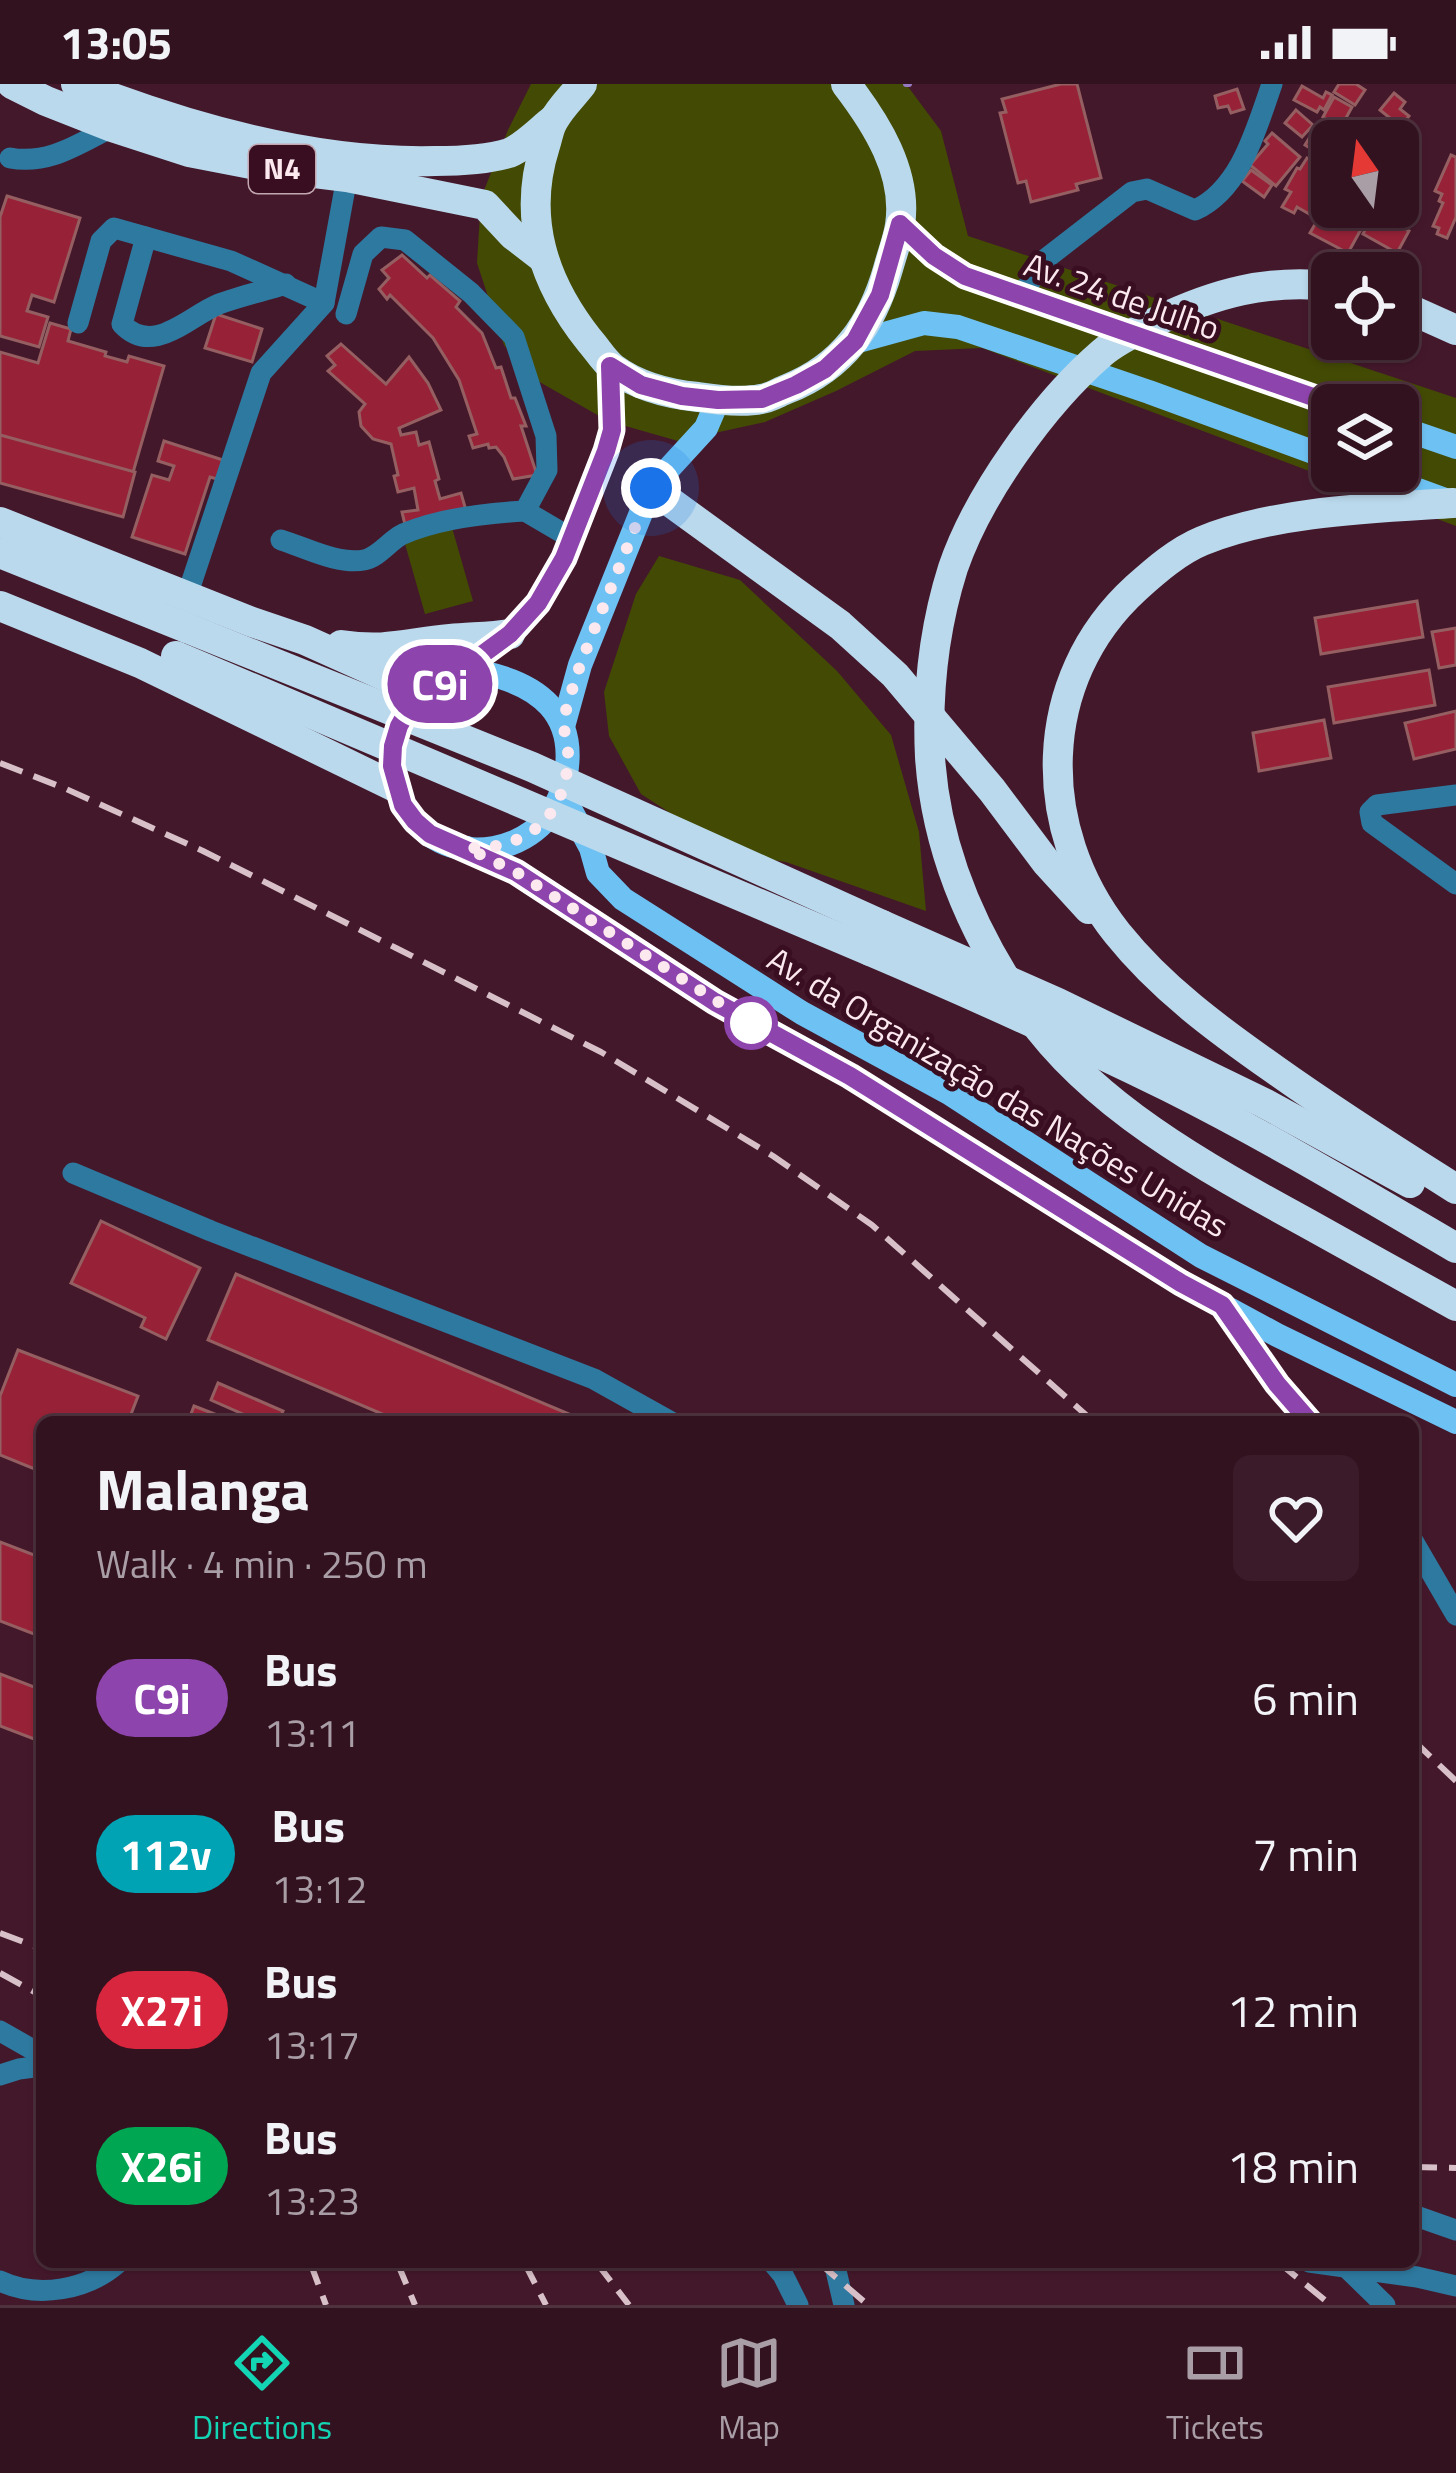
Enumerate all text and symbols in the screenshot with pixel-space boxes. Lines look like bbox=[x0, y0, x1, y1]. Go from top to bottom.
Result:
text: 13:05 bbox=[60, 8, 172, 76]
north arrow bbox=[1311, 120, 1419, 228]
map controls bbox=[1311, 120, 1419, 492]
road number: N4 bbox=[249, 145, 315, 193]
street label: Av. 24 de Julho bbox=[1018, 239, 1226, 353]
button: locate bbox=[1311, 252, 1419, 360]
button: layers bbox=[1311, 384, 1419, 492]
your location bbox=[621, 458, 681, 518]
line badge: C9i bbox=[371, 645, 509, 723]
text: C9i bbox=[411, 652, 469, 716]
street label: Av. da Organização das Nações Unidas bbox=[758, 934, 1238, 1250]
unlabelled marker bbox=[726, 998, 776, 1048]
text: Malanga bbox=[96, 1445, 310, 1532]
button: heart bbox=[1233, 1455, 1359, 1581]
text: Walk · 4 min · 250 m bbox=[96, 1534, 428, 1593]
text: Bus bbox=[264, 1635, 338, 1703]
text: 6 min bbox=[1252, 1664, 1359, 1732]
text: C9i bbox=[133, 1666, 191, 1730]
text: 13:11 bbox=[264, 1703, 360, 1762]
text: Bus bbox=[271, 1791, 345, 1859]
text: 7 min bbox=[1252, 1820, 1359, 1888]
text: 112v bbox=[120, 1822, 211, 1886]
text: 13:12 bbox=[271, 1859, 367, 1918]
text: Bus bbox=[264, 1947, 338, 2015]
text: 12 min bbox=[1227, 1976, 1359, 2044]
text: X27i bbox=[121, 1978, 203, 2042]
text: 13:17 bbox=[264, 2015, 360, 2074]
text: Bus bbox=[264, 2103, 338, 2171]
text: 18 min bbox=[1227, 2132, 1359, 2200]
text: X26i bbox=[121, 2134, 203, 2198]
text: 13:23 bbox=[264, 2171, 360, 2230]
tab: Directions bbox=[192, 2330, 332, 2452]
tab: Map bbox=[716, 2330, 782, 2452]
tab: Tickets bbox=[1166, 2330, 1264, 2452]

